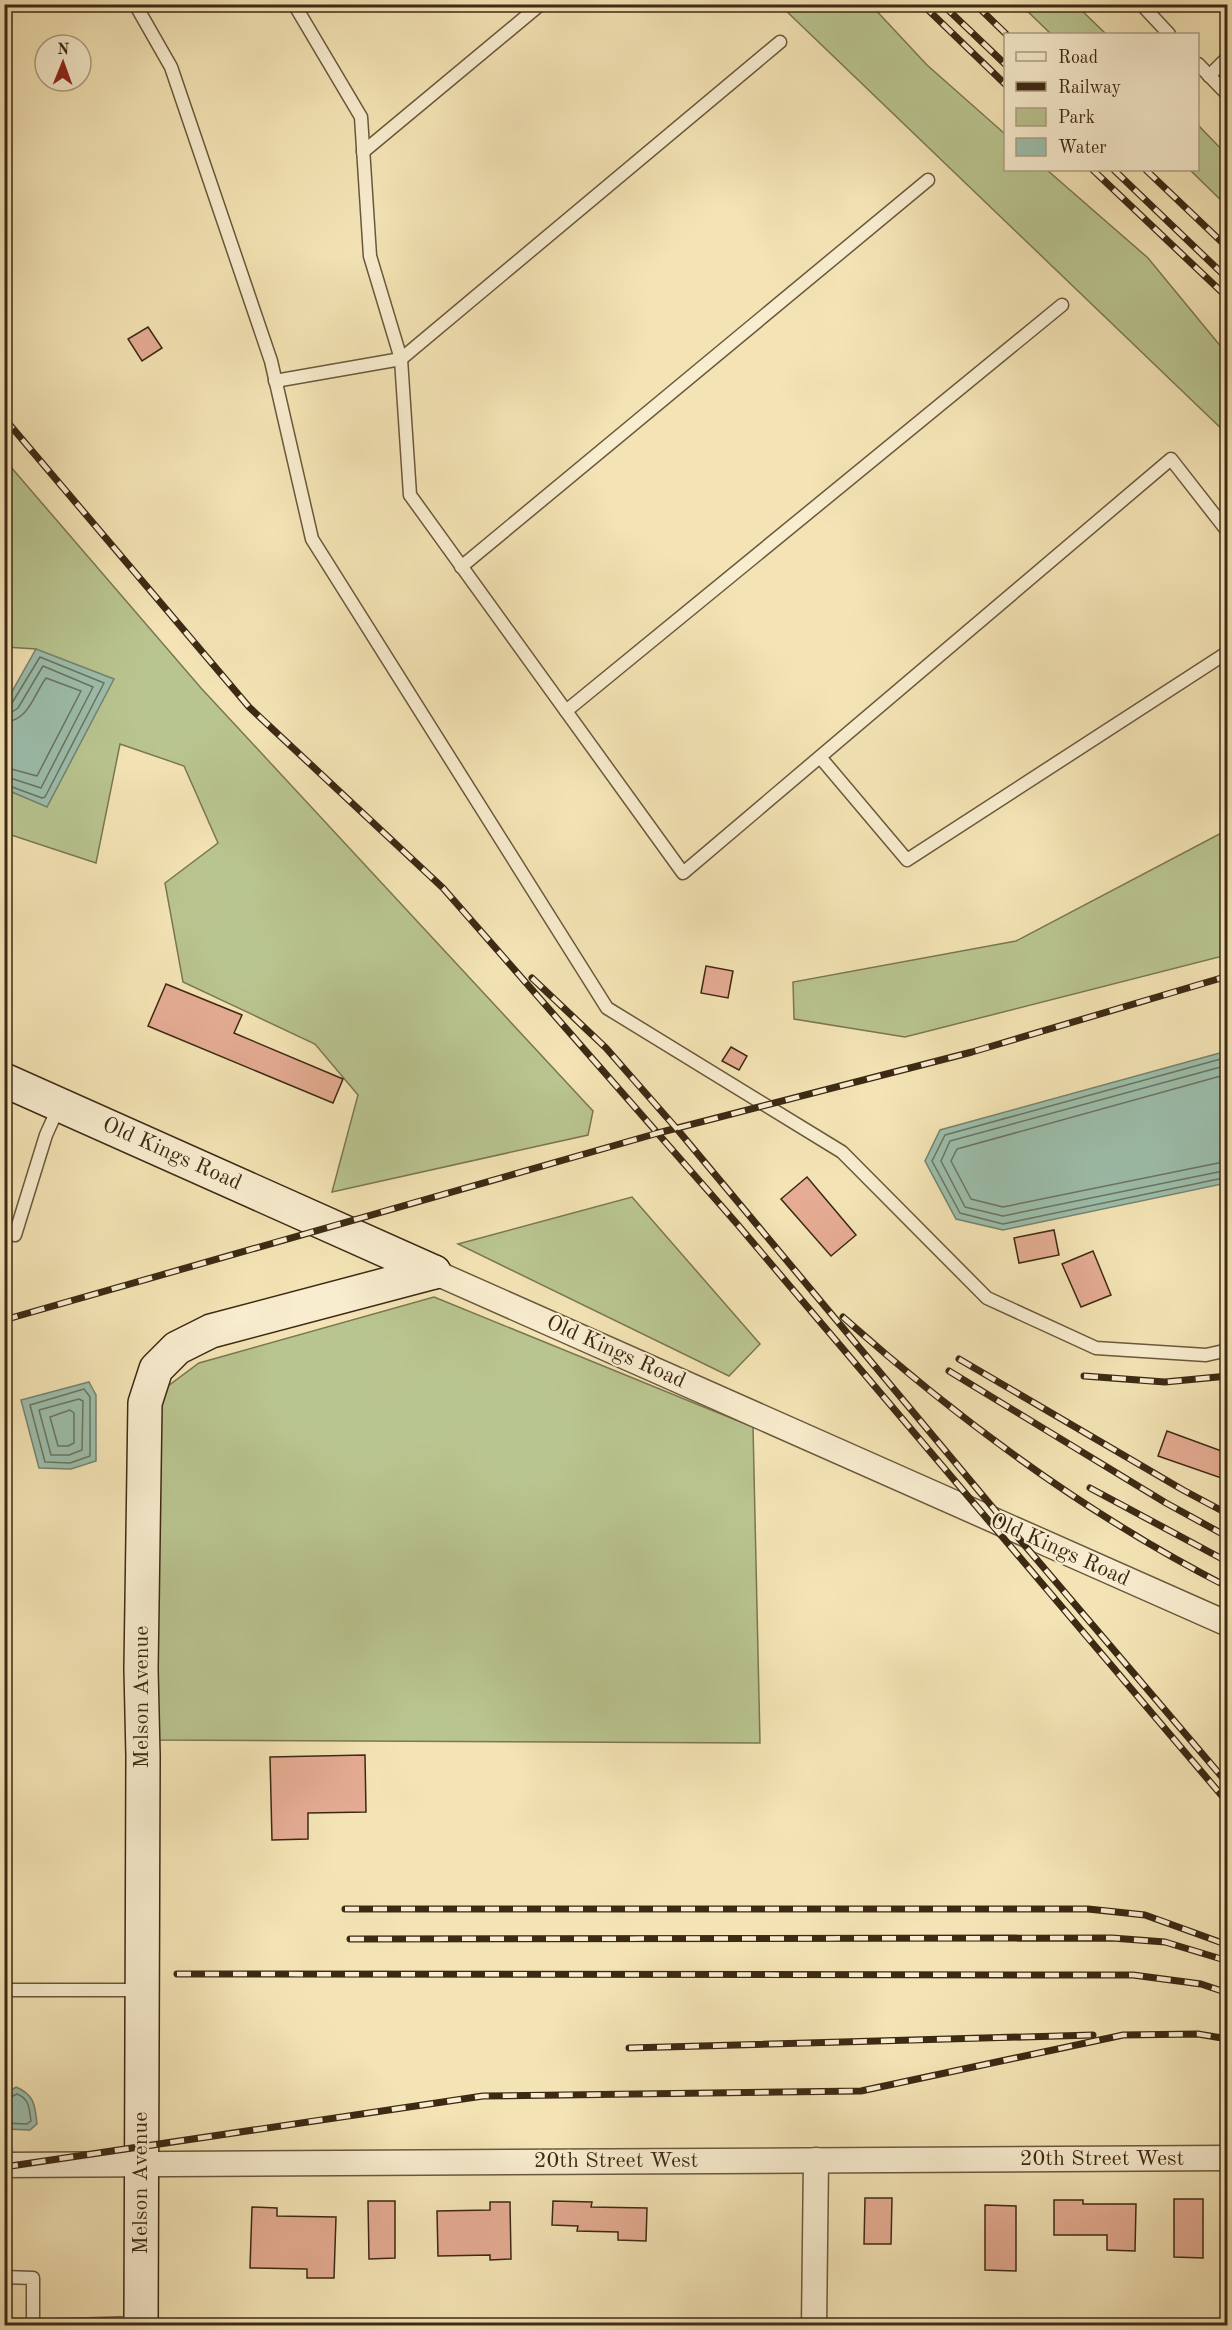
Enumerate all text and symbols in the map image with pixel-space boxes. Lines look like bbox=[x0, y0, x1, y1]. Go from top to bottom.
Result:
north arrow bbox=[33, 33, 93, 93]
legend bbox=[1004, 33, 1199, 171]
text: N bbox=[57, 42, 70, 58]
text: Road bbox=[1058, 49, 1098, 67]
text: Railway bbox=[1058, 79, 1121, 97]
text: Park bbox=[1058, 109, 1095, 127]
text: Water bbox=[1058, 139, 1107, 157]
street label: Old Kings Road bbox=[99, 1113, 245, 1195]
street label: Old Kings Road bbox=[543, 1311, 689, 1393]
street label: Old Kings Road bbox=[987, 1509, 1133, 1591]
street label: Melson Avenue bbox=[131, 1626, 153, 1768]
street label: Melson Avenue bbox=[130, 2112, 152, 2254]
street label: 20th Street West bbox=[1020, 2148, 1184, 2170]
street label: 20th Street West bbox=[534, 2150, 698, 2172]

